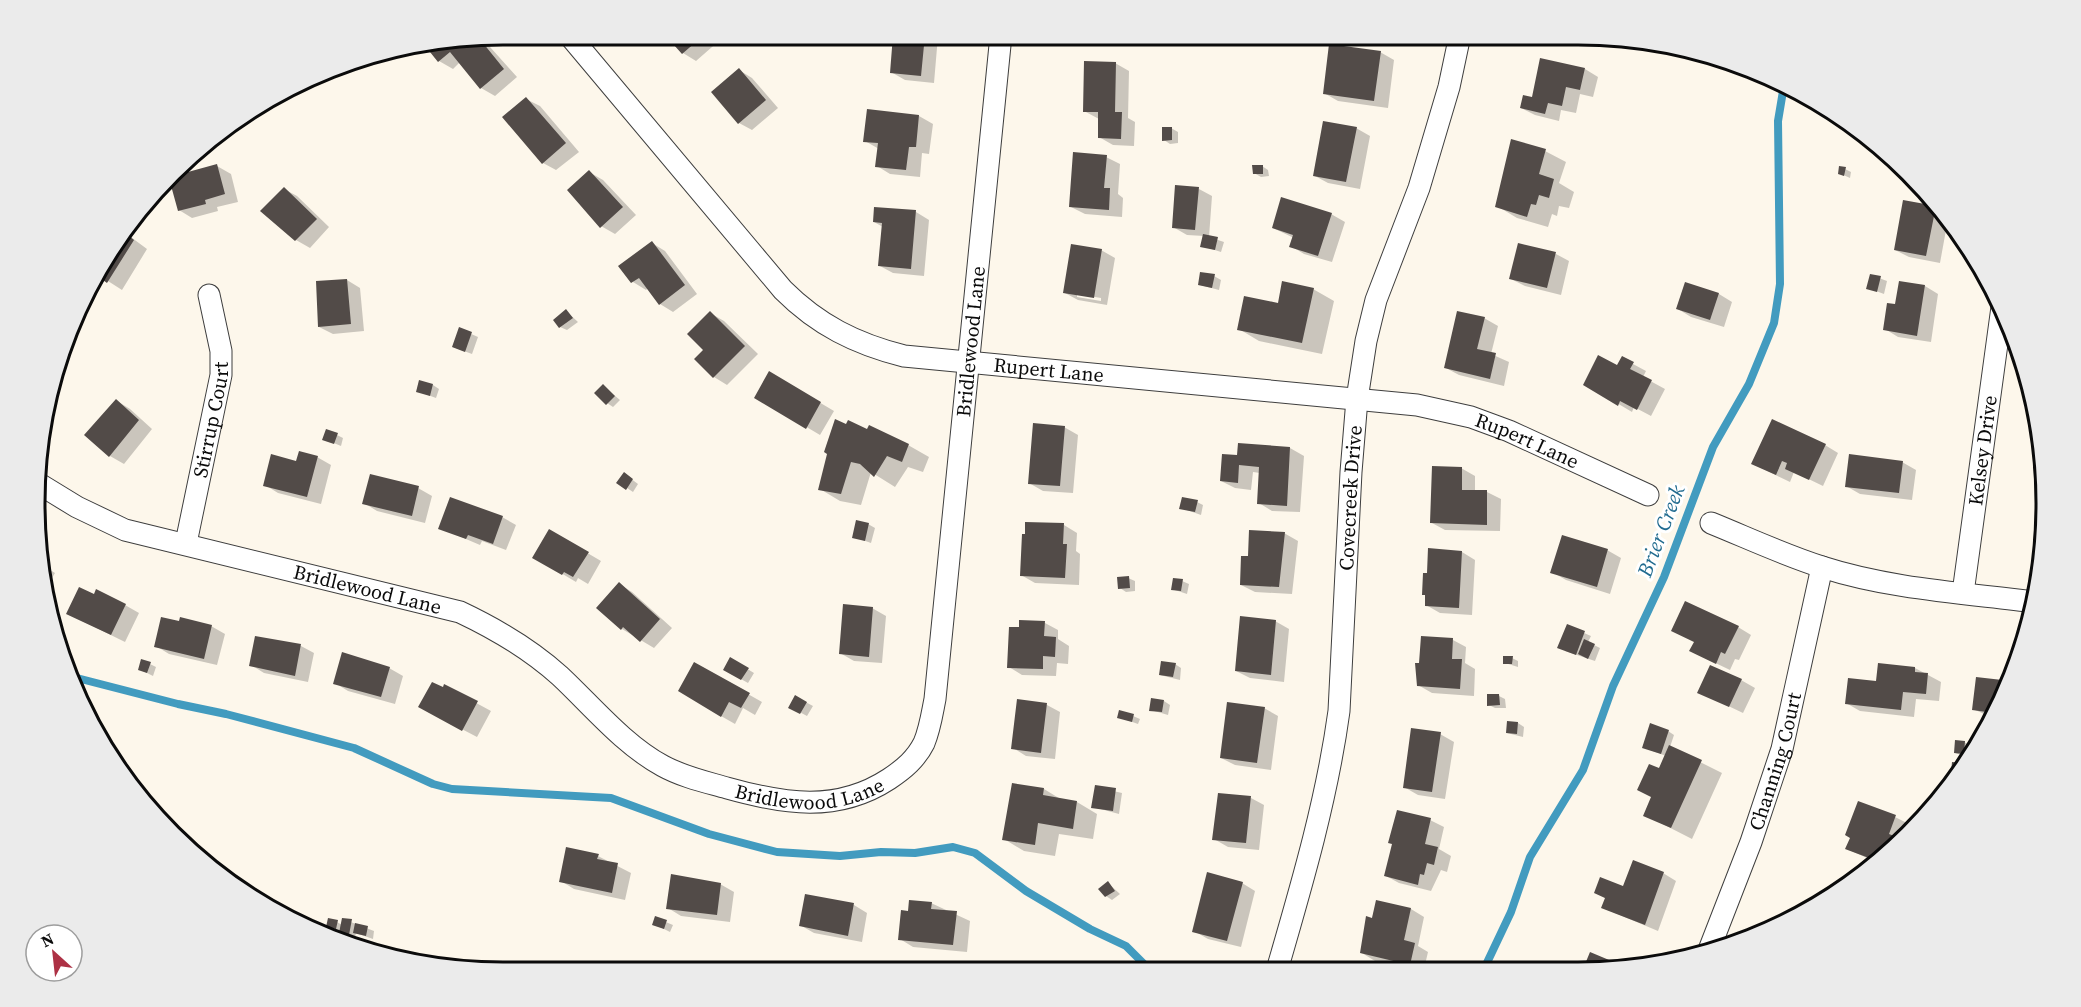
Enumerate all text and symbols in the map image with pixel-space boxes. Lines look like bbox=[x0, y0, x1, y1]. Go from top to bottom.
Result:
street label: Bridlewood Lane bbox=[949, 265, 992, 418]
street label: Rupert Lane bbox=[992, 351, 1105, 389]
street label: Stirrup Court bbox=[186, 361, 235, 480]
street label: Kelsey Drive bbox=[1961, 394, 2004, 507]
street label: Rupert Lane bbox=[1471, 406, 1583, 475]
street label: Covecreek Drive bbox=[1332, 424, 1369, 571]
water label: Brier Creek bbox=[1629, 481, 1691, 582]
street label: Bridlewood Lane bbox=[290, 558, 444, 621]
street label: Channing Court bbox=[1742, 689, 1808, 834]
street label: Bridlewood Lane bbox=[732, 771, 889, 816]
north arrow bbox=[24, 923, 84, 983]
text: N bbox=[37, 927, 58, 952]

